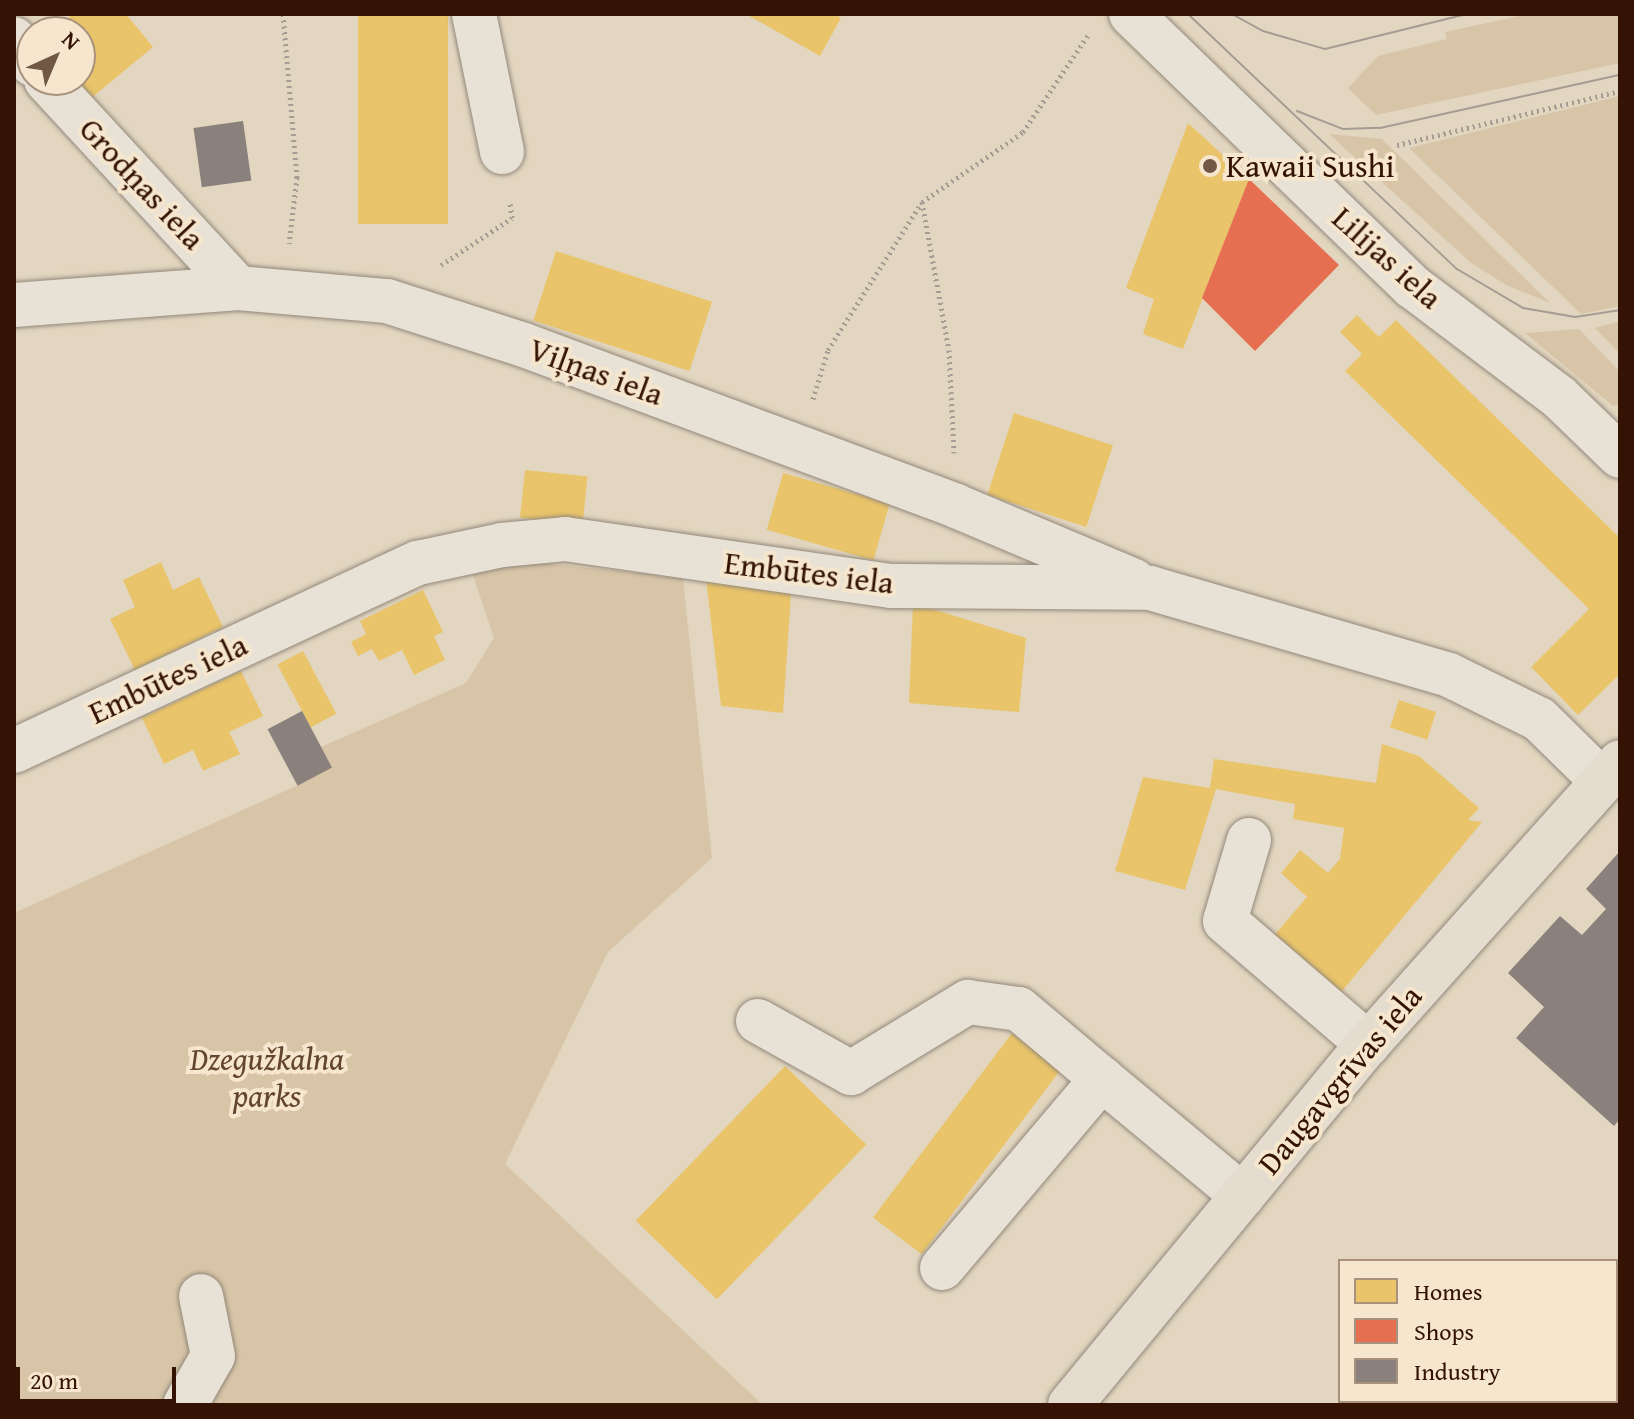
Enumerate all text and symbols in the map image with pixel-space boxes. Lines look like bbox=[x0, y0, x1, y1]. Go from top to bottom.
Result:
north arrow bbox=[16, 16, 96, 96]
text: N bbox=[55, 24, 88, 57]
street label: Grodņas iela bbox=[71, 110, 213, 258]
place label: Kawaii Sushi bbox=[1226, 147, 1395, 185]
marker: Kawaii Sushi bbox=[1201, 157, 1219, 175]
street label: Lilijas iela bbox=[1324, 199, 1450, 317]
street label: Viļņas iela bbox=[524, 330, 668, 414]
street label: Embūtes iela bbox=[722, 544, 896, 602]
street label: Embūtes iela bbox=[83, 626, 253, 732]
street label: Daugavgrīvas iela bbox=[1250, 978, 1430, 1182]
park label: Dzegužkalna parks bbox=[190, 1041, 344, 1116]
legend bbox=[1338, 1259, 1618, 1403]
text: Homes bbox=[1414, 1274, 1483, 1309]
text: Shops bbox=[1414, 1314, 1474, 1349]
scale bar bbox=[20, 1351, 180, 1401]
text: Industry bbox=[1414, 1354, 1501, 1389]
text: 20 m bbox=[30, 1363, 78, 1398]

